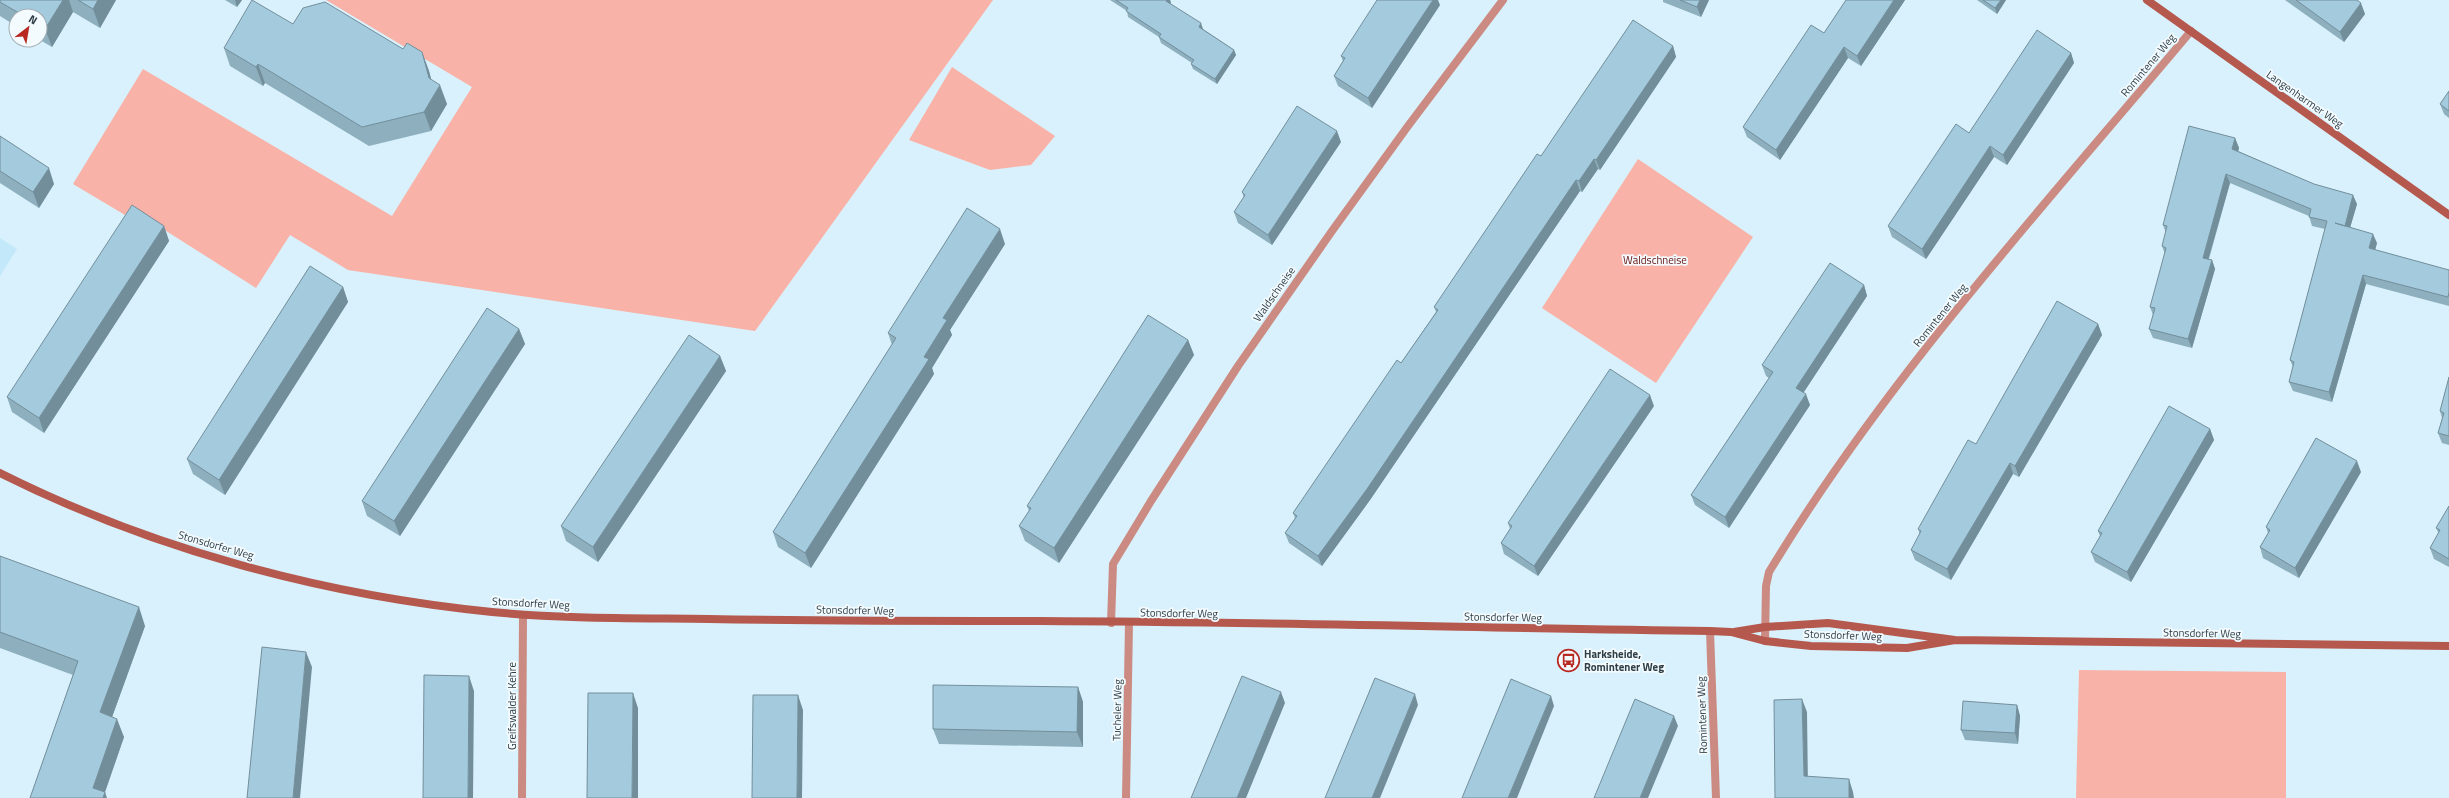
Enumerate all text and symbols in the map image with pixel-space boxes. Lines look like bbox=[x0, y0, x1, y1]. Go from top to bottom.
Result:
north arrow bbox=[8, 8, 48, 48]
text: N bbox=[26, 11, 41, 28]
street label: Romintener Weg bbox=[2117, 30, 2179, 100]
street label: Langenharmer Weg bbox=[2263, 66, 2347, 132]
park label: Waldschneise bbox=[1623, 252, 1687, 268]
street label: Waldschneise bbox=[1249, 263, 1299, 325]
street label: Romintener Weg bbox=[1909, 279, 1971, 350]
street label: Stonsdorfer Weg bbox=[176, 527, 256, 564]
street label: Stonsdorfer Weg bbox=[492, 593, 571, 613]
street label: Stonsdorfer Weg bbox=[816, 601, 895, 619]
street label: Stonsdorfer Weg bbox=[1140, 604, 1219, 622]
street label: Stonsdorfer Weg bbox=[1464, 608, 1543, 626]
street label: Stonsdorfer Weg bbox=[2163, 624, 2242, 642]
street label: Stonsdorfer Weg bbox=[1804, 626, 1883, 644]
place label: Harksheide, Romintener Weg bbox=[1584, 646, 1664, 675]
bus stop icon: Harksheide, Romintener Weg bbox=[1556, 647, 1582, 673]
street label: Greifswalder Kehre bbox=[504, 662, 520, 750]
street label: Romintener Weg bbox=[1693, 676, 1711, 754]
street label: Tucheler Weg bbox=[1108, 679, 1126, 741]

